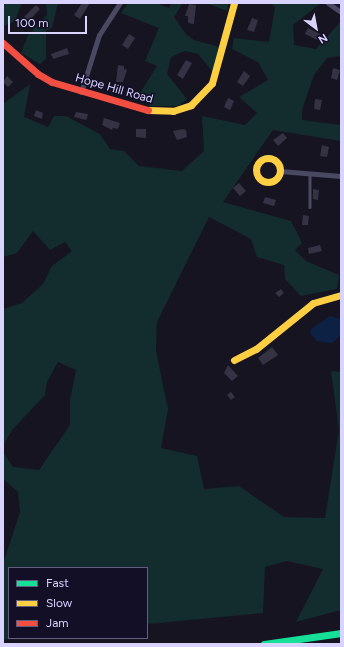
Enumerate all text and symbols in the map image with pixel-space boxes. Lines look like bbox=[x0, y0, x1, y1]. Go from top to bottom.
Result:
scale bar bbox=[10, 8, 89, 34]
north arrow bbox=[296, 8, 336, 48]
text: 100 m bbox=[15, 16, 49, 30]
text: N bbox=[316, 31, 330, 46]
street label: Hope Hill Road bbox=[73, 71, 155, 107]
legend bbox=[8, 567, 148, 639]
text: Fast bbox=[46, 576, 69, 590]
text: Slow bbox=[46, 596, 72, 610]
text: Jam bbox=[46, 616, 69, 630]

